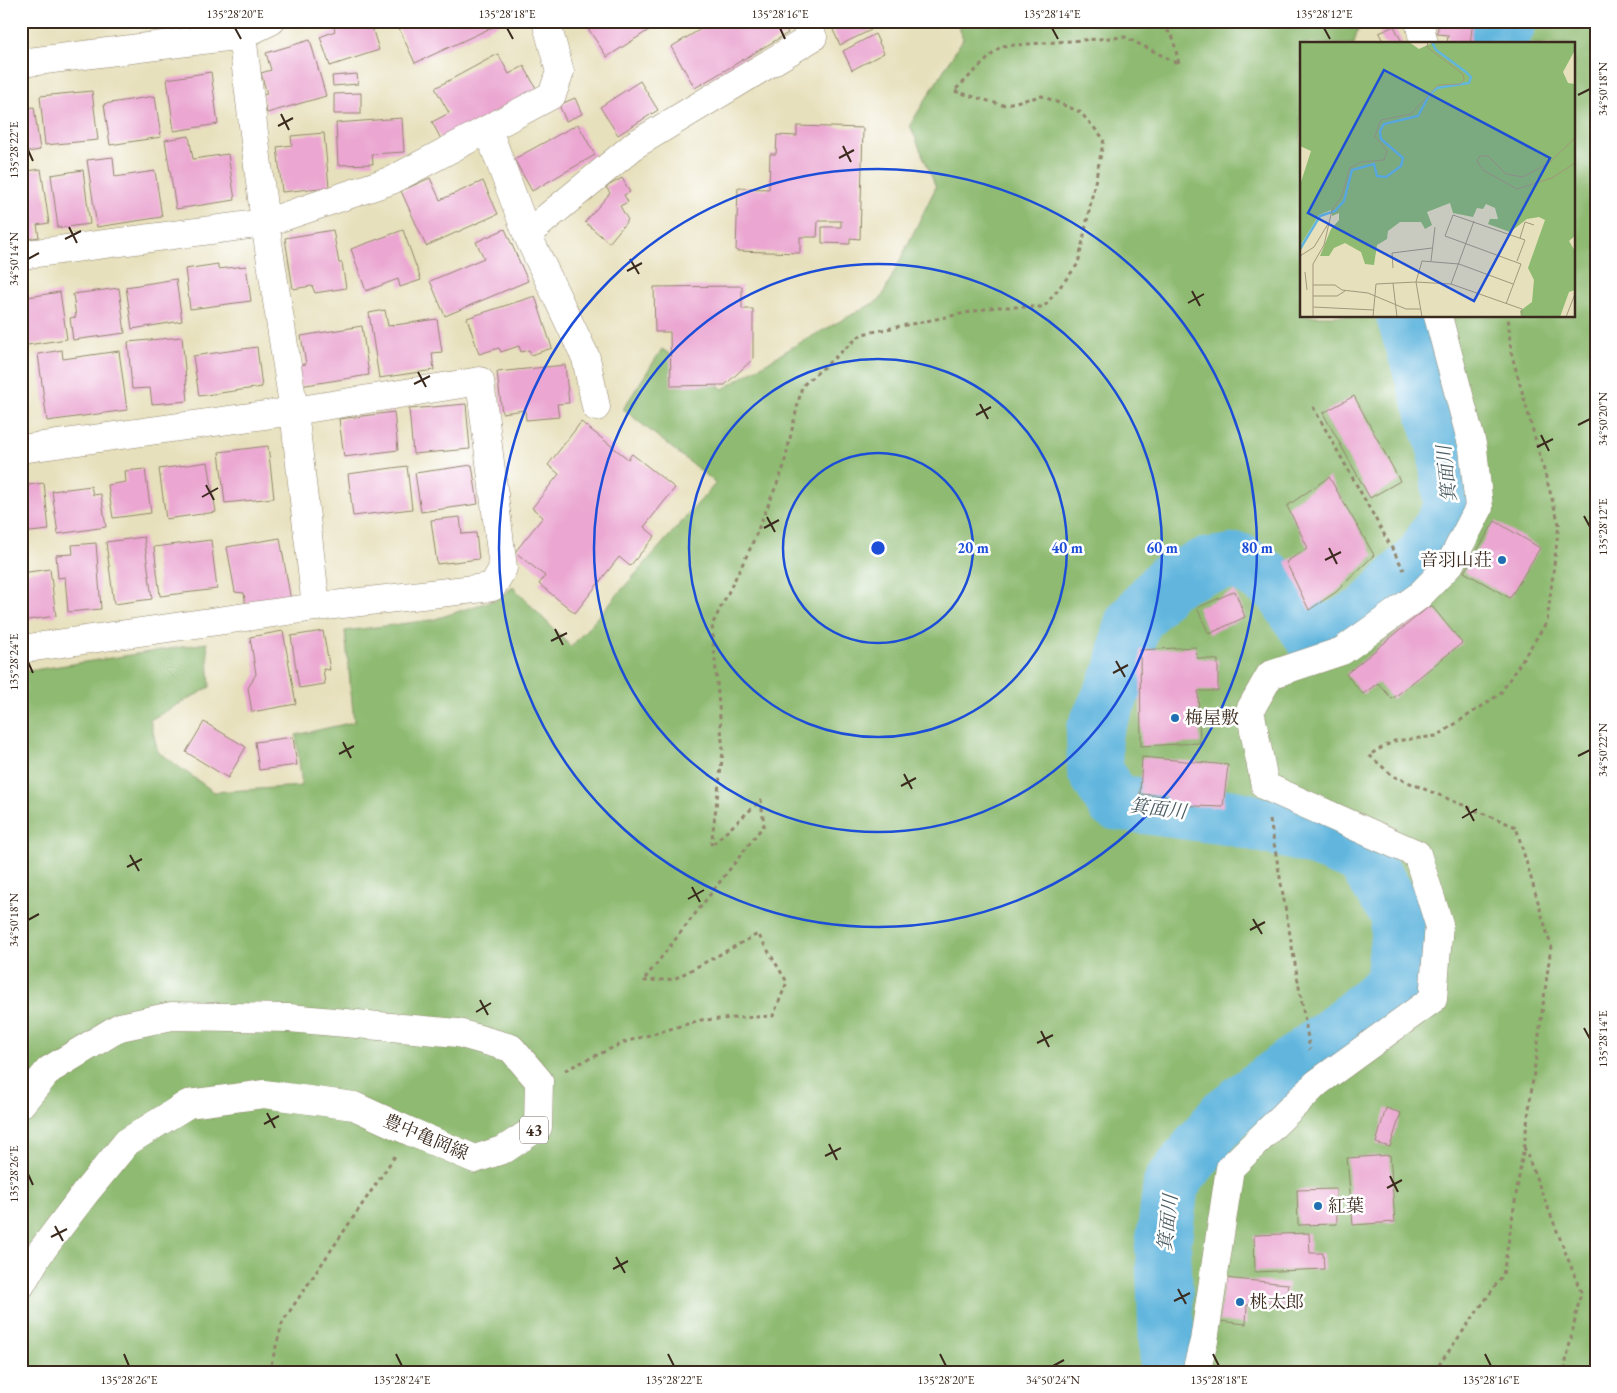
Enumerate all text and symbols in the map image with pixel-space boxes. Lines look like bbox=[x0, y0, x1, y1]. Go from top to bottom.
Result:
text: 135°28'20"E bbox=[207, 6, 264, 22]
text: 135°28'18"E bbox=[479, 6, 536, 22]
text: 135°28'16"E bbox=[752, 6, 809, 22]
text: 135°28'14"E bbox=[1024, 6, 1081, 22]
text: 135°28'12"E bbox=[1296, 6, 1353, 22]
inset map bbox=[1300, 42, 1574, 318]
text: 34°50'18"N bbox=[1595, 62, 1611, 116]
text: 135°28'22"E bbox=[6, 121, 22, 178]
text: 34°50'14"N bbox=[6, 232, 22, 286]
text: 34°50'20"N bbox=[1595, 392, 1611, 446]
water label: 箕面川 bbox=[1431, 442, 1462, 504]
text: 135°28'12"E bbox=[1595, 498, 1611, 555]
text: 20 m bbox=[957, 538, 989, 557]
text: 40 m bbox=[1051, 538, 1083, 557]
text: 60 m bbox=[1146, 538, 1178, 557]
text: 80 m bbox=[1241, 538, 1273, 557]
centre of rings bbox=[869, 539, 887, 557]
place label: 音羽山荘 bbox=[1420, 548, 1492, 571]
marker: 音羽山荘 bbox=[1496, 554, 1508, 566]
text: 135°28'24"E bbox=[6, 633, 22, 690]
place label: 梅屋敷 bbox=[1185, 706, 1239, 729]
marker: 梅屋敷 bbox=[1169, 712, 1181, 724]
text: 34°50'22"N bbox=[1595, 723, 1611, 777]
water label: 箕面川 bbox=[1128, 793, 1190, 825]
text: 34°50'18"N bbox=[6, 893, 22, 947]
text: 135°28'14"E bbox=[1595, 1010, 1611, 1067]
street label: 豊中亀岡線 bbox=[380, 1108, 472, 1165]
road number: 43 bbox=[520, 1116, 548, 1144]
text: 135°28'26"E bbox=[6, 1145, 22, 1202]
water label: 箕面川 bbox=[1152, 1191, 1183, 1253]
place label: 紅葉 bbox=[1328, 1194, 1364, 1217]
marker: 紅葉 bbox=[1312, 1200, 1324, 1212]
place label: 桃太郎 bbox=[1250, 1290, 1304, 1313]
marker: 桃太郎 bbox=[1234, 1296, 1246, 1308]
text: 135°28'26"E bbox=[101, 1372, 158, 1388]
text: 135°28'24"E bbox=[374, 1372, 431, 1388]
text: 135°28'22"E bbox=[646, 1372, 703, 1388]
text: 135°28'20"E bbox=[918, 1372, 975, 1388]
text: 34°50'24"N bbox=[1026, 1372, 1080, 1388]
text: 135°28'18"E bbox=[1191, 1372, 1248, 1388]
text: 135°28'16"E bbox=[1463, 1372, 1520, 1388]

